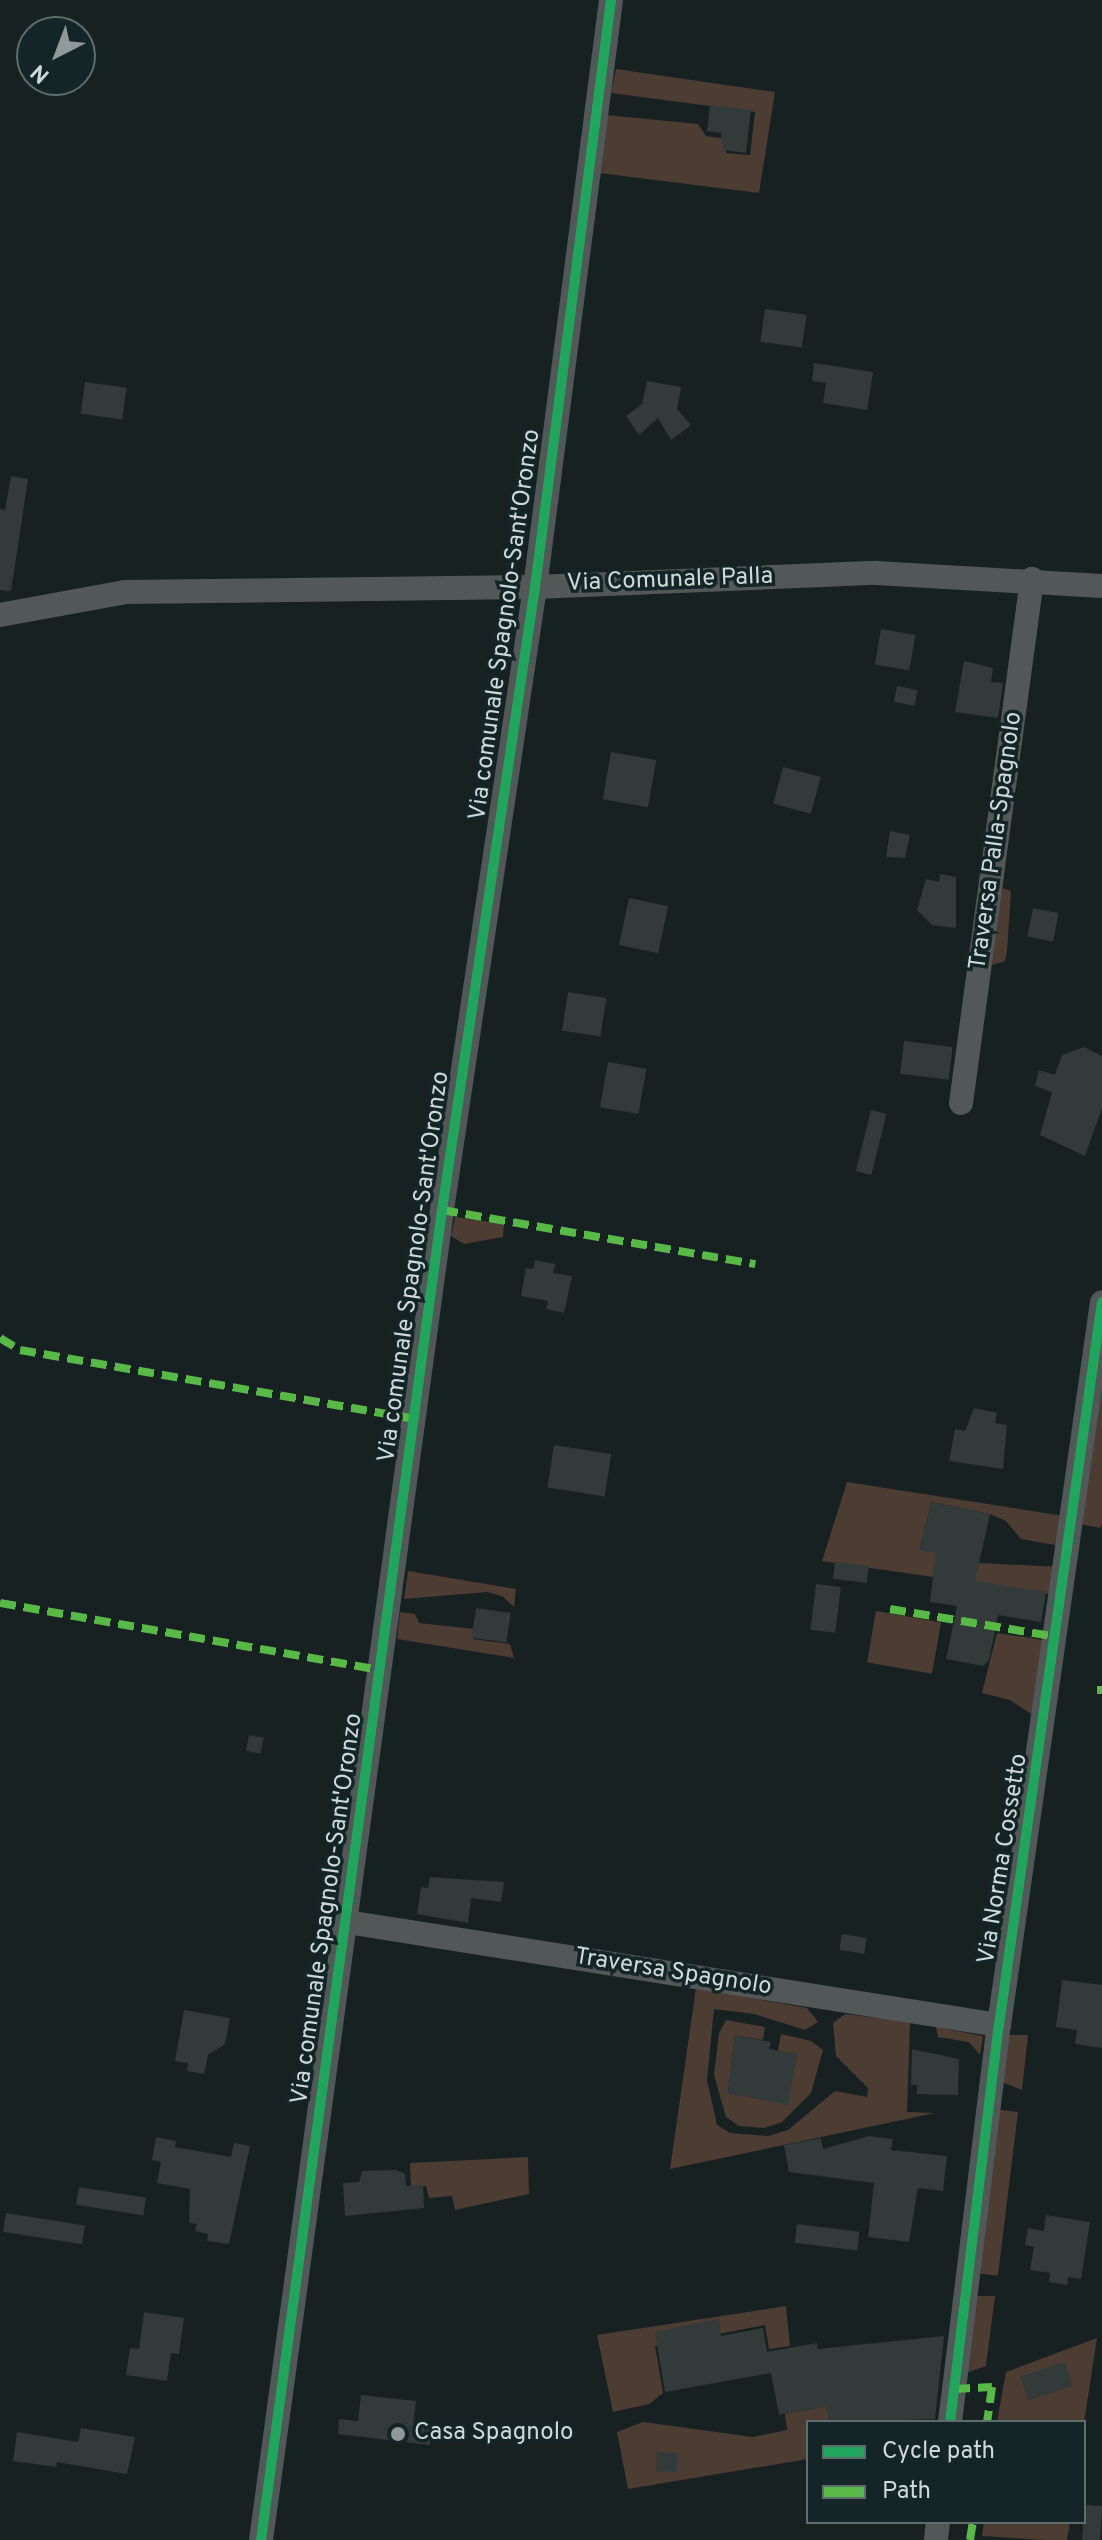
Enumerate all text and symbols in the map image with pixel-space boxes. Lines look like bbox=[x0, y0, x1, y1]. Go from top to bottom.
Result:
north arrow bbox=[16, 16, 96, 96]
text: N bbox=[26, 57, 56, 88]
street label: Via comunale Spagnolo-Sant'Oronzo bbox=[464, 427, 548, 823]
street label: Via Comunale Palla bbox=[566, 563, 774, 599]
street label: Traversa Palla-Spagnolo bbox=[965, 710, 1029, 972]
street label: Via comunale Spagnolo-Sant'Oronzo bbox=[373, 1069, 457, 1465]
street label: Via comunale Spagnolo-Sant'Oronzo bbox=[286, 1711, 370, 2107]
street label: Via Norma Cossetto bbox=[973, 1752, 1035, 1966]
street label: Traversa Spagnolo bbox=[573, 1943, 773, 2003]
place label: Casa Spagnolo bbox=[414, 2420, 573, 2448]
legend bbox=[806, 2420, 1086, 2524]
marker: Casa Spagnolo bbox=[389, 2425, 407, 2443]
text: Cycle path bbox=[882, 2437, 995, 2467]
text: Path bbox=[882, 2477, 931, 2507]

